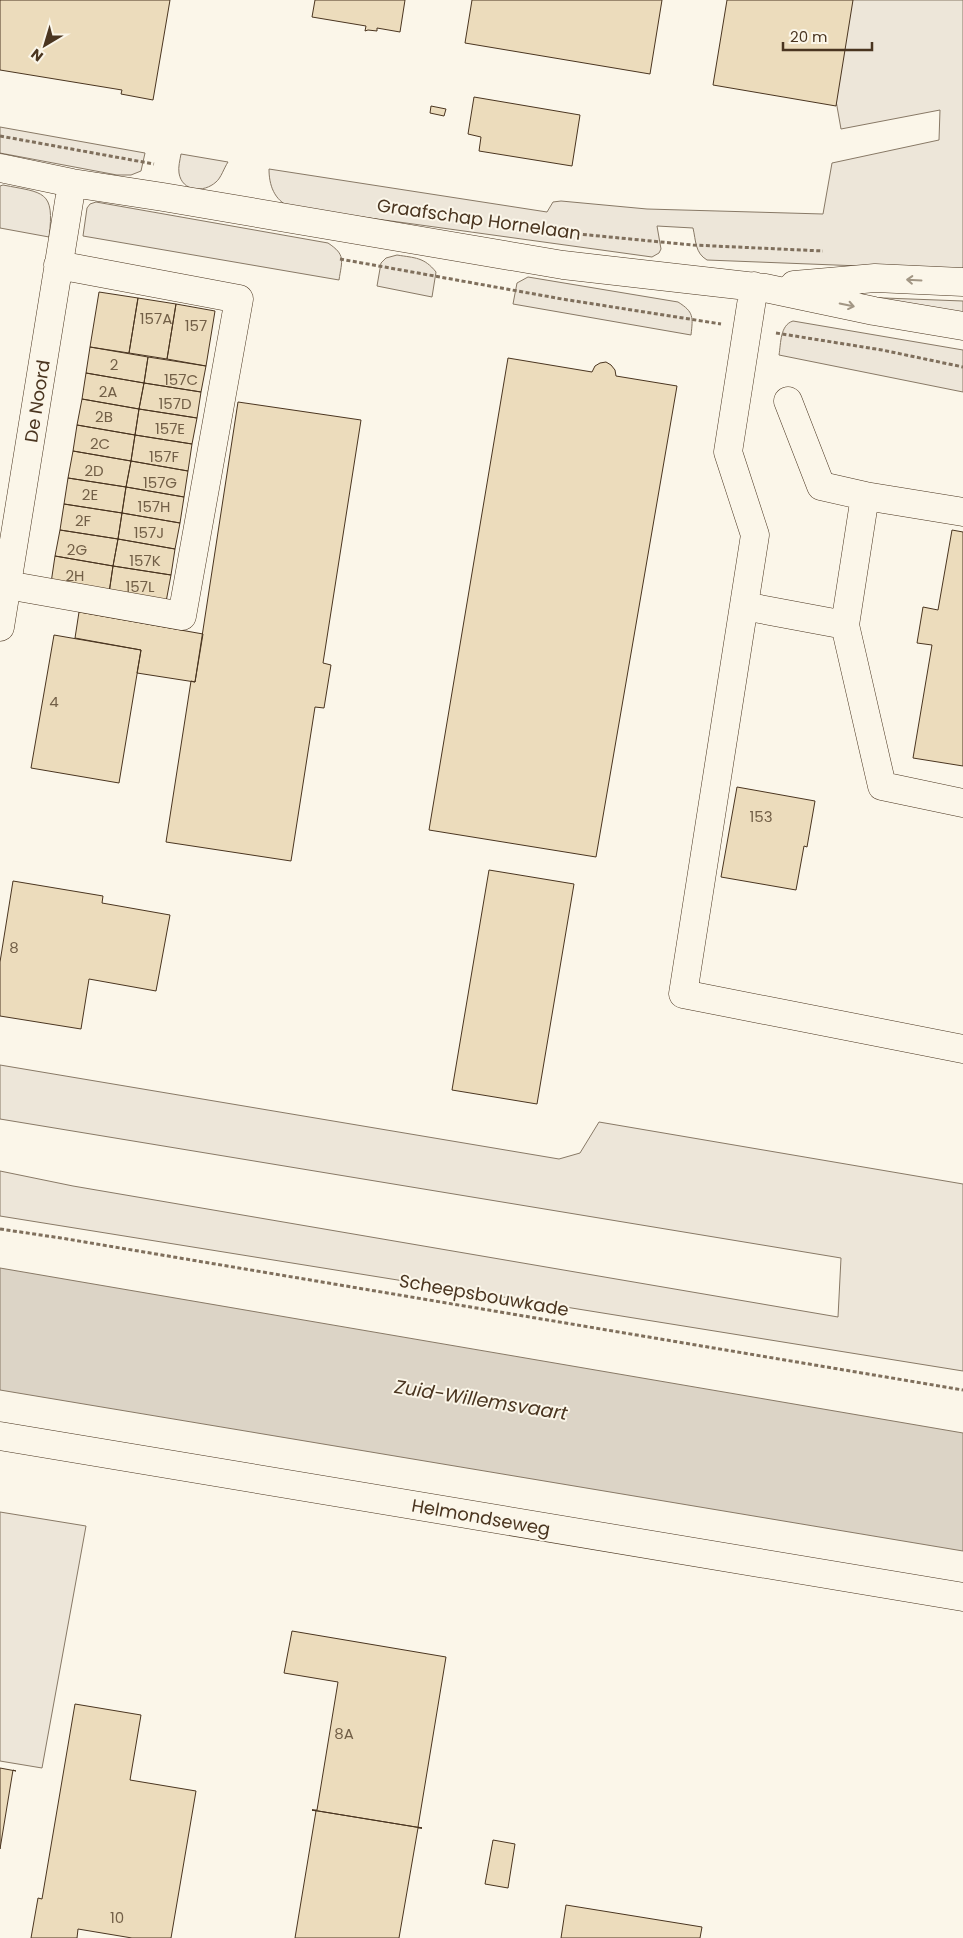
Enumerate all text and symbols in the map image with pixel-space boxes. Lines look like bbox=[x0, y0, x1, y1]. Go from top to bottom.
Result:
north arrow bbox=[20, 20, 70, 70]
scale bar bbox=[783, 20, 872, 52]
text: 20 m bbox=[790, 26, 828, 47]
text: N bbox=[27, 44, 47, 66]
street label: Graafschap Hornelaan bbox=[375, 192, 583, 246]
one-way arrow bbox=[907, 275, 923, 285]
one-way arrow bbox=[838, 301, 854, 310]
house number: 157A bbox=[140, 308, 172, 329]
house number: 157 bbox=[185, 315, 207, 336]
house number: 2 bbox=[110, 354, 118, 375]
street label: De Noord bbox=[18, 358, 56, 444]
house number: 157C bbox=[164, 369, 198, 390]
house number: 2A bbox=[99, 381, 117, 402]
house number: 157D bbox=[158, 393, 192, 414]
house number: 2B bbox=[95, 406, 113, 427]
house number: 157E bbox=[155, 418, 185, 439]
house number: 2C bbox=[90, 433, 110, 454]
house number: 157F bbox=[149, 446, 179, 467]
house number: 2D bbox=[84, 460, 104, 481]
house number: 157G bbox=[143, 472, 177, 493]
house number: 2E bbox=[82, 484, 98, 505]
house number: 157H bbox=[138, 496, 170, 517]
house number: 2F bbox=[75, 510, 92, 531]
house number: 157J bbox=[134, 522, 164, 543]
house number: 2G bbox=[67, 539, 87, 560]
house number: 157K bbox=[129, 550, 161, 571]
house number: 2H bbox=[65, 565, 85, 586]
house number: 157L bbox=[126, 576, 155, 597]
house number: 4 bbox=[49, 691, 59, 712]
house number: 153 bbox=[749, 806, 773, 827]
house number: 8 bbox=[9, 937, 19, 958]
street label: Scheepsbouwkade bbox=[397, 1268, 571, 1322]
water label: Zuid-Willemsvaart bbox=[392, 1373, 570, 1427]
street label: Helmondseweg bbox=[410, 1492, 552, 1542]
house number: 8A bbox=[334, 1723, 354, 1744]
house number: 10 bbox=[110, 1907, 124, 1928]

